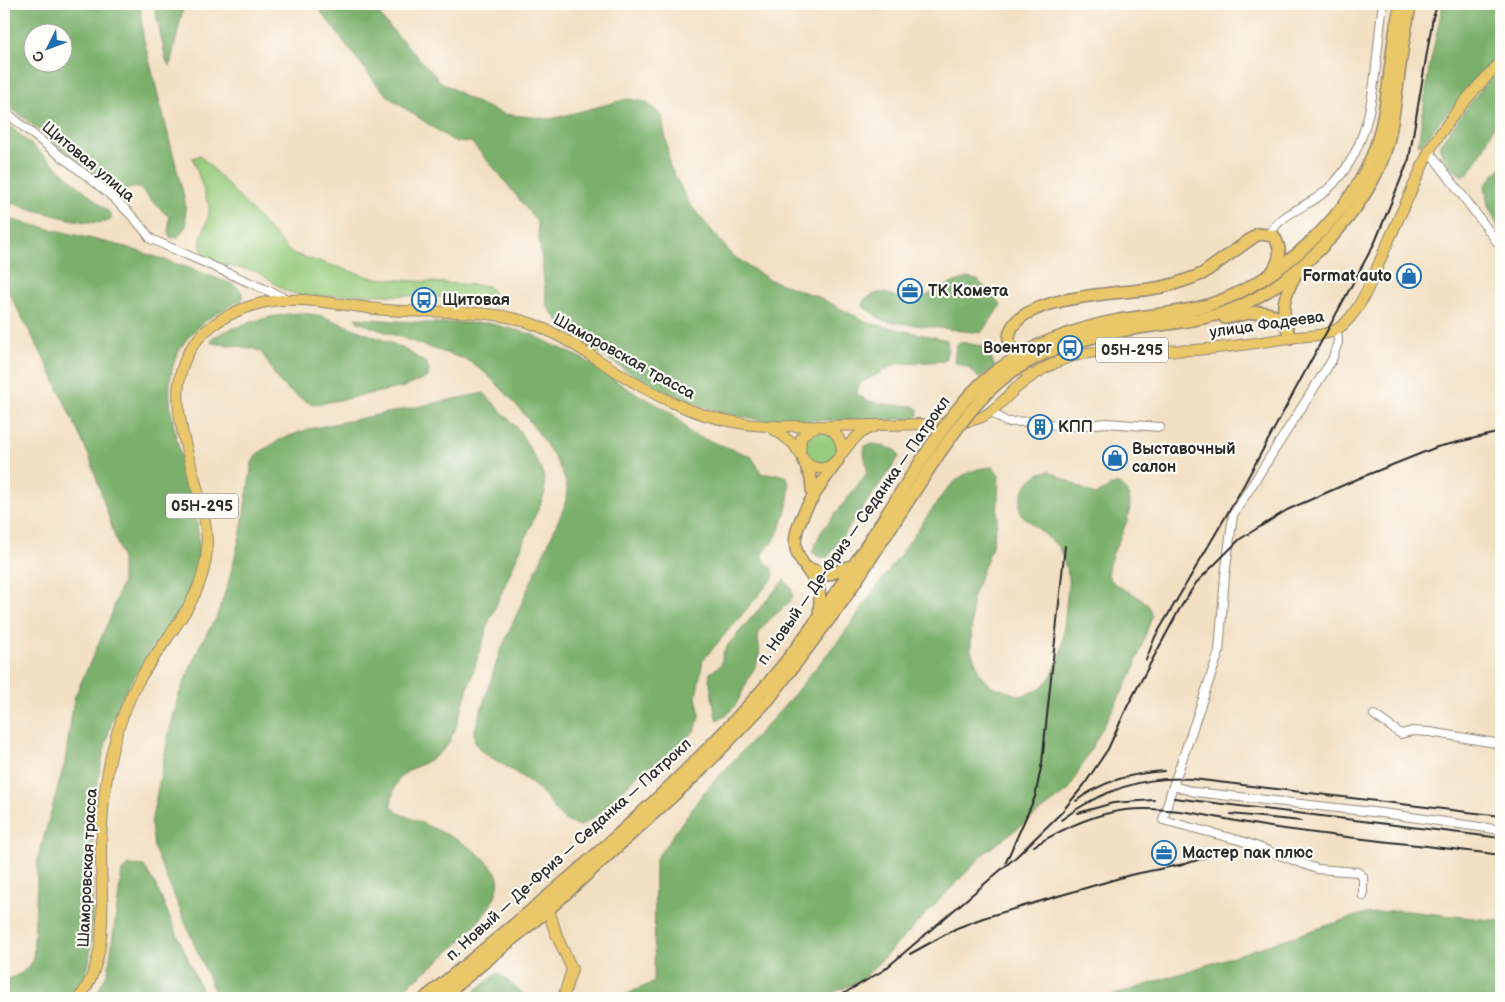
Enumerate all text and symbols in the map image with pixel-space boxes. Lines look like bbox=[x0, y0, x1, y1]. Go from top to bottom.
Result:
north arrow bbox=[22, 22, 72, 72]
text: С bbox=[29, 47, 48, 66]
street label: Щитовая улица bbox=[38, 118, 139, 207]
shop icon: Format auto bbox=[1396, 263, 1422, 289]
place label: Format auto bbox=[1302, 267, 1392, 286]
office icon: ТК Комета bbox=[897, 278, 923, 304]
place label: ТК Комета bbox=[928, 282, 1009, 301]
bus stop icon: Щитовая bbox=[411, 287, 437, 313]
place label: Щитовая bbox=[442, 291, 510, 310]
street label: улица Фадеева bbox=[1208, 307, 1326, 342]
street label: Шаморовская трасса bbox=[550, 310, 699, 404]
bus stop icon: Военторг bbox=[1057, 335, 1083, 361]
road number: 05Н-295 bbox=[1096, 338, 1168, 362]
place label: Военторг bbox=[983, 339, 1053, 358]
street label: п. Новый — Де-Фриз — Седанка — Патрокл bbox=[753, 393, 955, 669]
building icon: КПП bbox=[1027, 414, 1053, 440]
place label: КПП bbox=[1058, 418, 1093, 437]
place label: Выставочный салон bbox=[1132, 440, 1235, 477]
shop icon: Выставочный салон bbox=[1102, 445, 1128, 471]
road number: 05Н-295 bbox=[166, 494, 238, 518]
street label: п. Новый — Де-Фриз — Седанка — Патрокл bbox=[442, 735, 696, 965]
street label: Шаморовская трасса bbox=[74, 787, 102, 948]
office icon: Мастер пак плюс bbox=[1151, 840, 1177, 866]
place label: Мастер пак плюс bbox=[1182, 844, 1313, 863]

